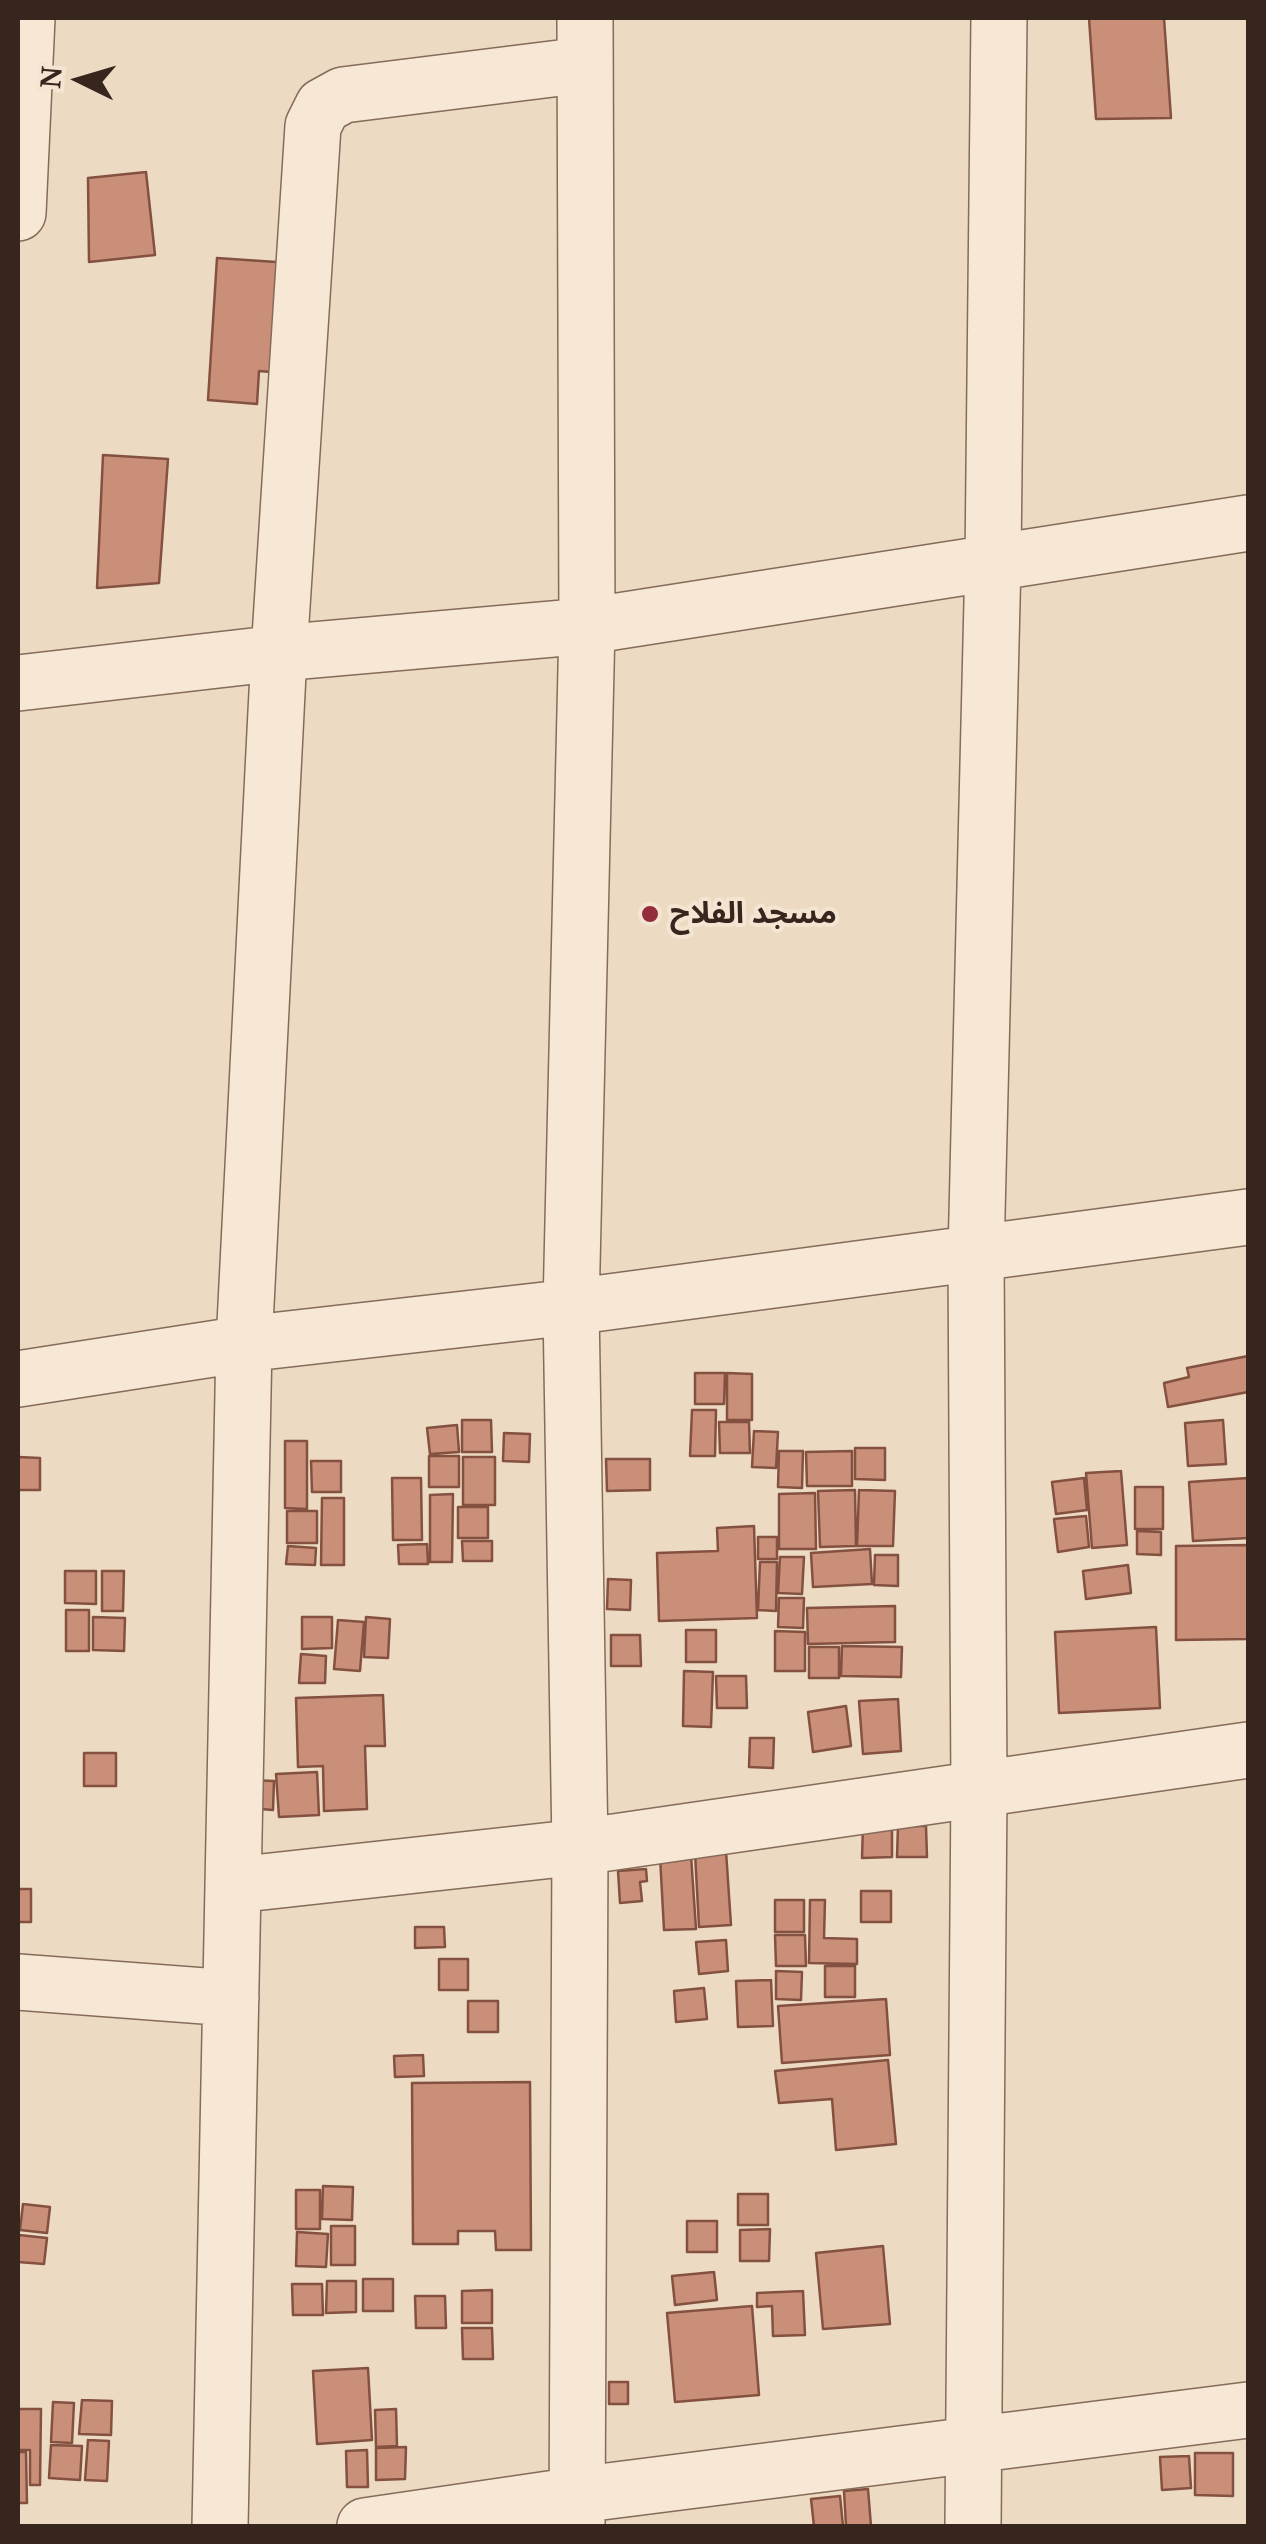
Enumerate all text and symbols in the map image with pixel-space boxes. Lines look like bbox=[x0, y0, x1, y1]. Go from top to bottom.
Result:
north arrow bbox=[30, 30, 130, 130]
text: N bbox=[30, 65, 70, 90]
place label: مسجد الفلاح bbox=[670, 896, 837, 932]
marker: مسجد الفلاح bbox=[639, 903, 661, 925]

